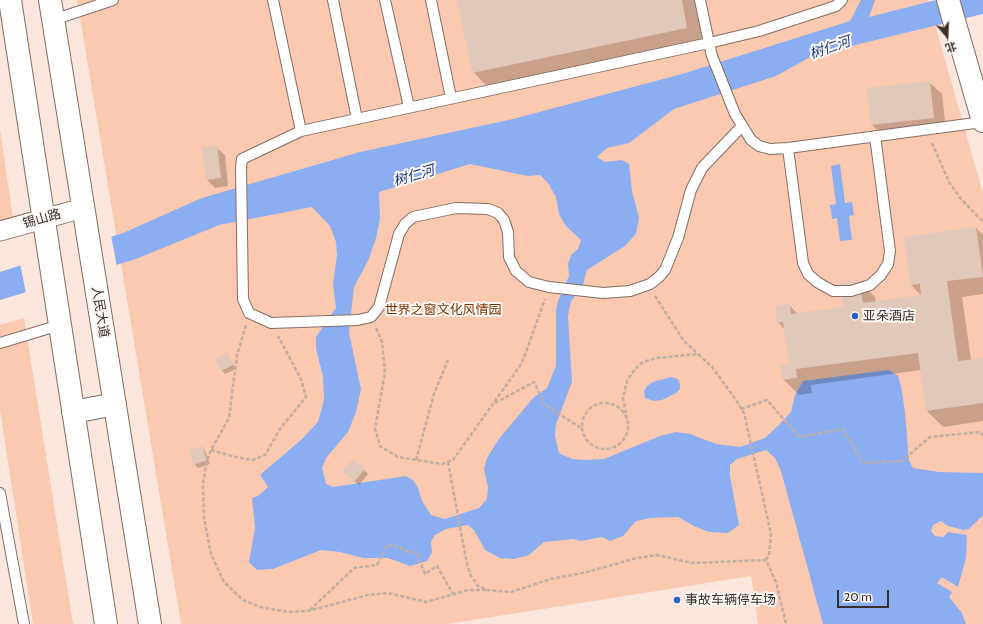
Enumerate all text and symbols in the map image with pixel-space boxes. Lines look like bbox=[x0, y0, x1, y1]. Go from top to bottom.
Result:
north arrow bbox=[927, 16, 967, 56]
water label: 树仁河 bbox=[807, 33, 853, 63]
text: 北 bbox=[943, 39, 958, 56]
water label: 树仁河 bbox=[391, 162, 437, 190]
street label: 锡山路 bbox=[21, 206, 63, 232]
street label: 人民大道 bbox=[88, 285, 112, 339]
park label: 世界之窗文化风情园 bbox=[385, 302, 501, 318]
place label: 亚朵酒店 bbox=[863, 308, 915, 324]
marker: 亚朵酒店 bbox=[850, 311, 860, 321]
scale bar bbox=[839, 582, 891, 608]
text: 20 m bbox=[844, 589, 872, 604]
place label: 事故车辆停车场 bbox=[685, 592, 776, 608]
marker: 事故车辆停车场 bbox=[672, 595, 682, 605]

